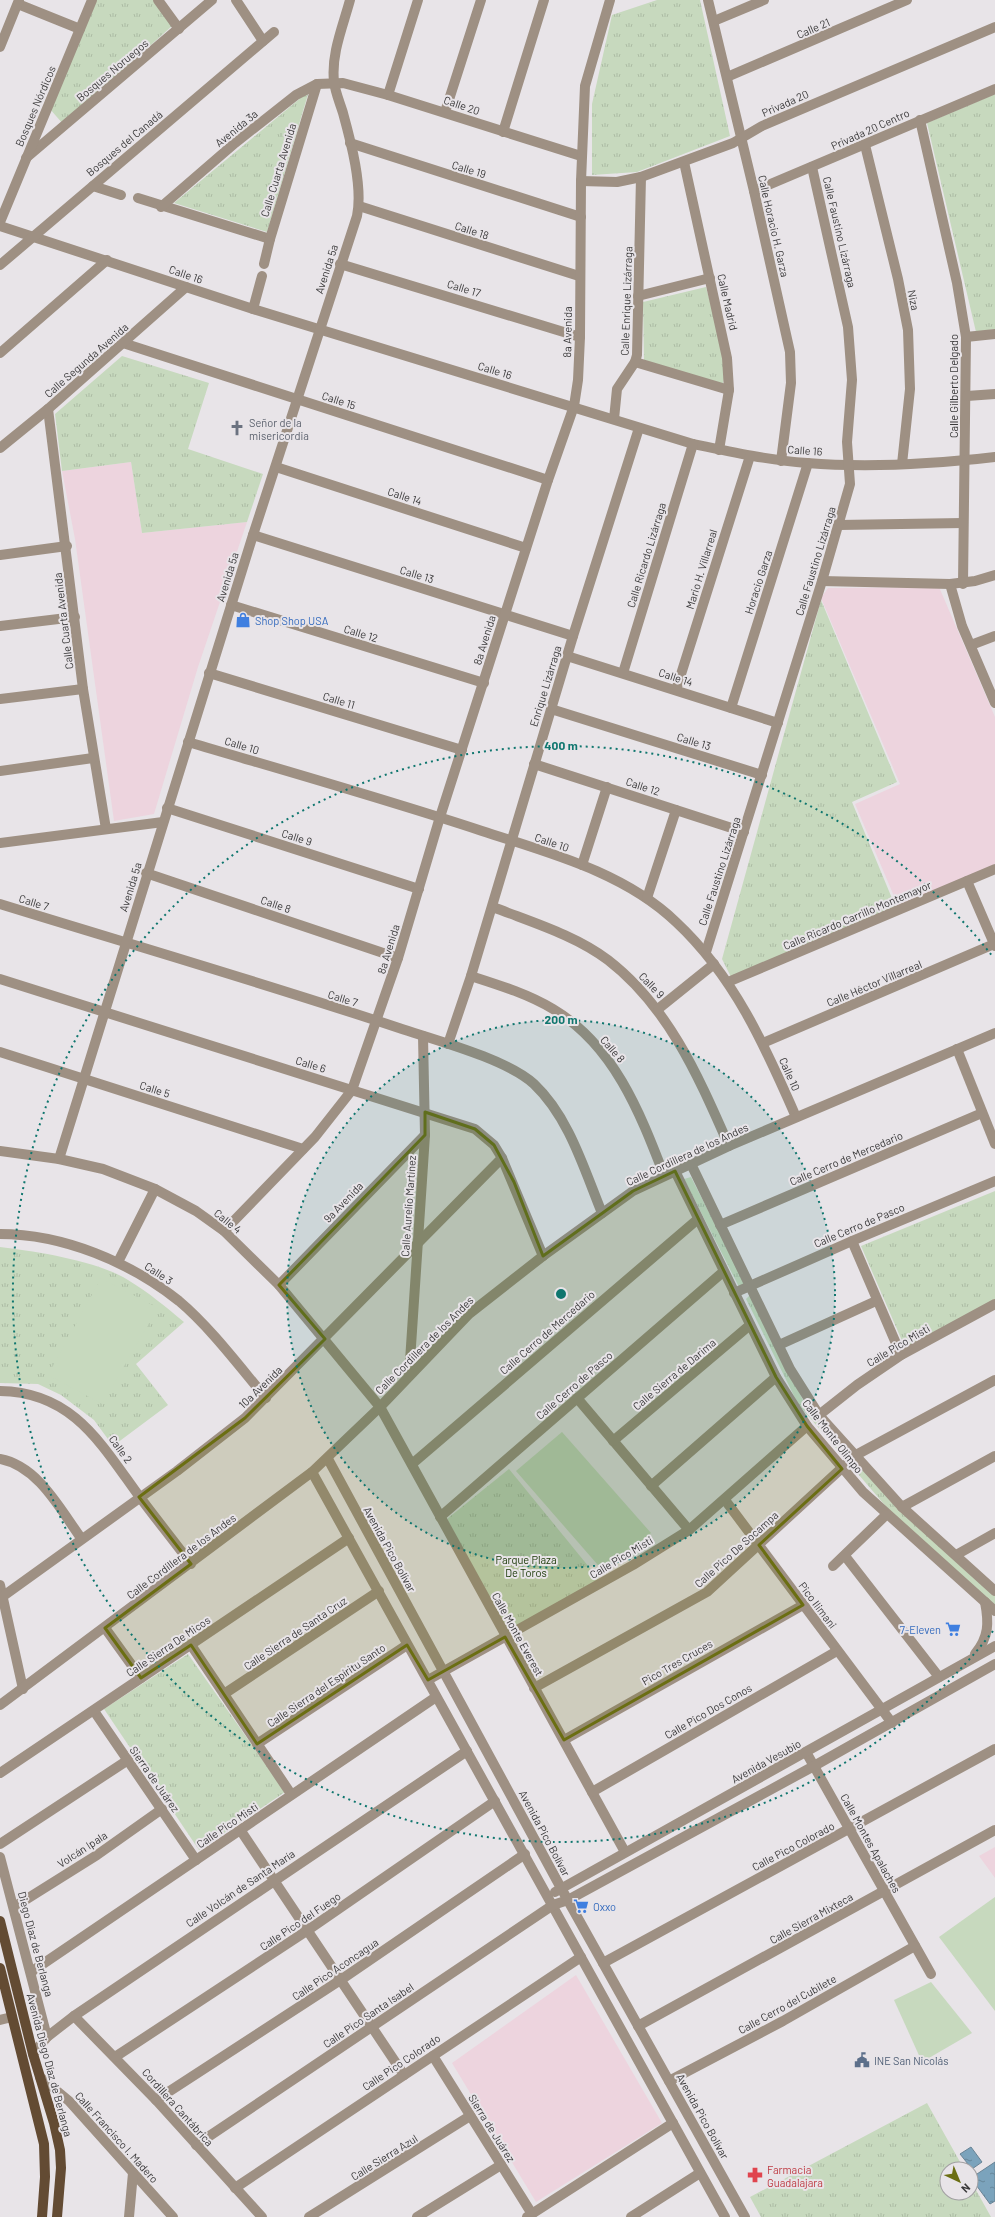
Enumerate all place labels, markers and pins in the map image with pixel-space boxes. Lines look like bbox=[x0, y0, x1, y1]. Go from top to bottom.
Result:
place label: Señor de la misericordia bbox=[249, 416, 309, 442]
church icon: Señor de la misericordia bbox=[228, 419, 246, 437]
shop icon: Shop Shop USA bbox=[234, 611, 252, 629]
place label: Shop Shop USA bbox=[255, 614, 329, 627]
centre of rings bbox=[554, 1287, 568, 1301]
supermarket icon: 7-Eleven bbox=[944, 1620, 962, 1638]
place label: 7-Eleven bbox=[900, 1623, 941, 1636]
supermarket icon: Oxxo bbox=[572, 1897, 590, 1915]
place label: Oxxo bbox=[593, 1900, 616, 1913]
public building icon: INE San Nicolás bbox=[853, 2051, 871, 2069]
place label: INE San Nicolás bbox=[874, 2054, 949, 2067]
place label: Farmacia Guadalajara bbox=[767, 2163, 823, 2189]
pharmacy icon: Farmacia Guadalajara bbox=[746, 2166, 764, 2184]

